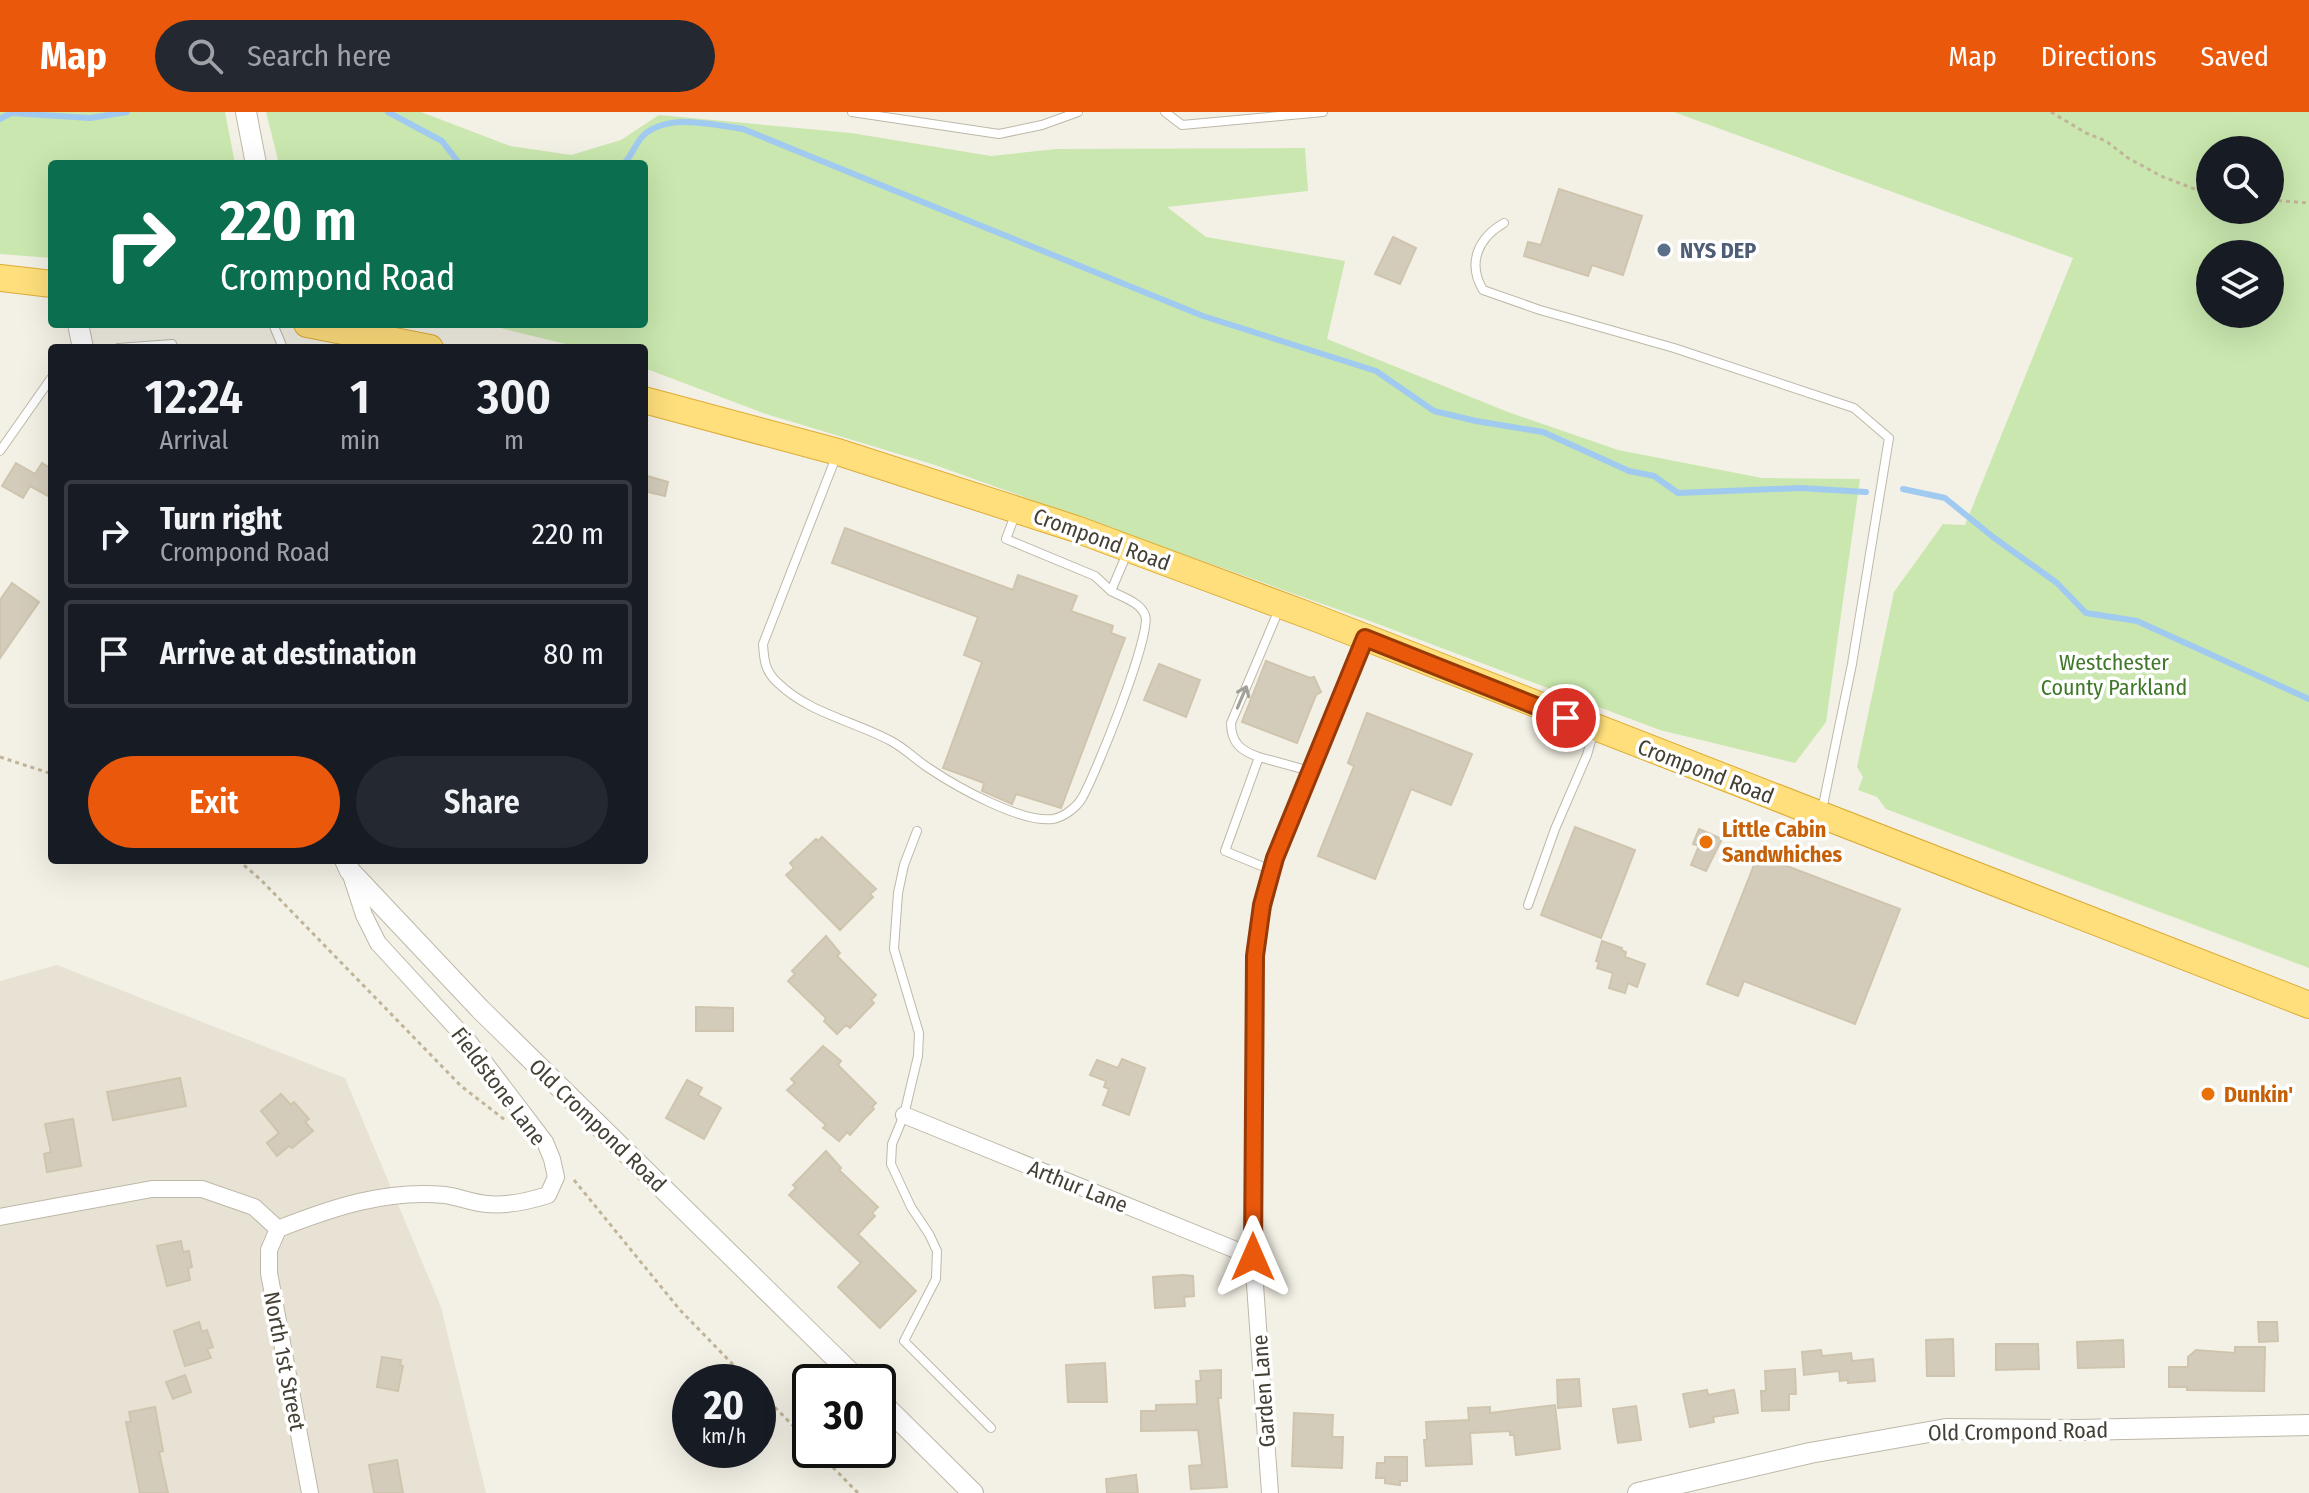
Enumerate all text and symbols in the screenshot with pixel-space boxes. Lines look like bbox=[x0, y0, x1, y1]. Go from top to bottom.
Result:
search box bbox=[155, 20, 715, 92]
text: Map bbox=[40, 33, 107, 79]
icon: search bbox=[183, 34, 227, 78]
text: Search here bbox=[247, 38, 391, 74]
text: Map bbox=[1948, 40, 1997, 73]
text: Directions bbox=[2041, 40, 2157, 73]
text: Saved bbox=[2201, 40, 2269, 73]
map controls bbox=[2196, 136, 2284, 328]
button: search bbox=[2196, 136, 2284, 224]
text: 220 m bbox=[220, 188, 357, 255]
icon: right bbox=[88, 192, 192, 296]
place label: NYS DEP bbox=[1680, 237, 1756, 264]
button: layers bbox=[2196, 240, 2284, 328]
marker: NYS DEP bbox=[1655, 241, 1673, 259]
text: Crompond Road bbox=[220, 256, 455, 300]
text: 12:24 bbox=[145, 368, 243, 426]
text: 1 bbox=[350, 368, 370, 426]
text: 300 bbox=[477, 368, 551, 426]
text: Arrival bbox=[159, 425, 228, 456]
text: min bbox=[340, 425, 380, 456]
text: m bbox=[504, 425, 524, 456]
text: Turn right bbox=[160, 501, 282, 537]
street label: Crompond Road bbox=[1030, 502, 1174, 577]
icon: right bbox=[92, 512, 136, 556]
text: 220 m bbox=[532, 516, 604, 552]
text: Crompond Road bbox=[160, 537, 330, 568]
icon: arrive bbox=[92, 632, 136, 676]
text: Arrive at destination bbox=[160, 636, 417, 672]
text: 80 m bbox=[543, 636, 604, 672]
park label: Westchester County Parkland bbox=[2041, 649, 2187, 701]
pin bbox=[1532, 684, 1600, 752]
one-way arrow bbox=[1236, 685, 1250, 710]
icon: arrive bbox=[1544, 696, 1588, 740]
street label: Crompond Road bbox=[1634, 733, 1778, 810]
button: Exit bbox=[88, 756, 340, 848]
button: Share bbox=[356, 756, 608, 848]
place label: Little Cabin Sandwhiches bbox=[1722, 816, 1842, 868]
marker: Little Cabin Sandwhiches bbox=[1697, 833, 1715, 851]
street label: Fieldstone Lane bbox=[445, 1022, 552, 1151]
street label: Old Crompond Road bbox=[523, 1053, 672, 1198]
place label: Dunkin' bbox=[2224, 1081, 2293, 1108]
marker: Dunkin' bbox=[2199, 1085, 2217, 1103]
street label: Arthur Lane bbox=[1024, 1154, 1132, 1219]
position arrow bbox=[1211, 1215, 1295, 1299]
street label: North 1st Street bbox=[258, 1289, 311, 1434]
street label: Garden Lane bbox=[1246, 1334, 1281, 1448]
speed limit sign: 30 bbox=[792, 1364, 896, 1468]
text: 20 bbox=[704, 1382, 744, 1430]
street label: Old Crompond Road bbox=[1928, 1416, 2108, 1447]
text: km/h bbox=[702, 1424, 746, 1448]

